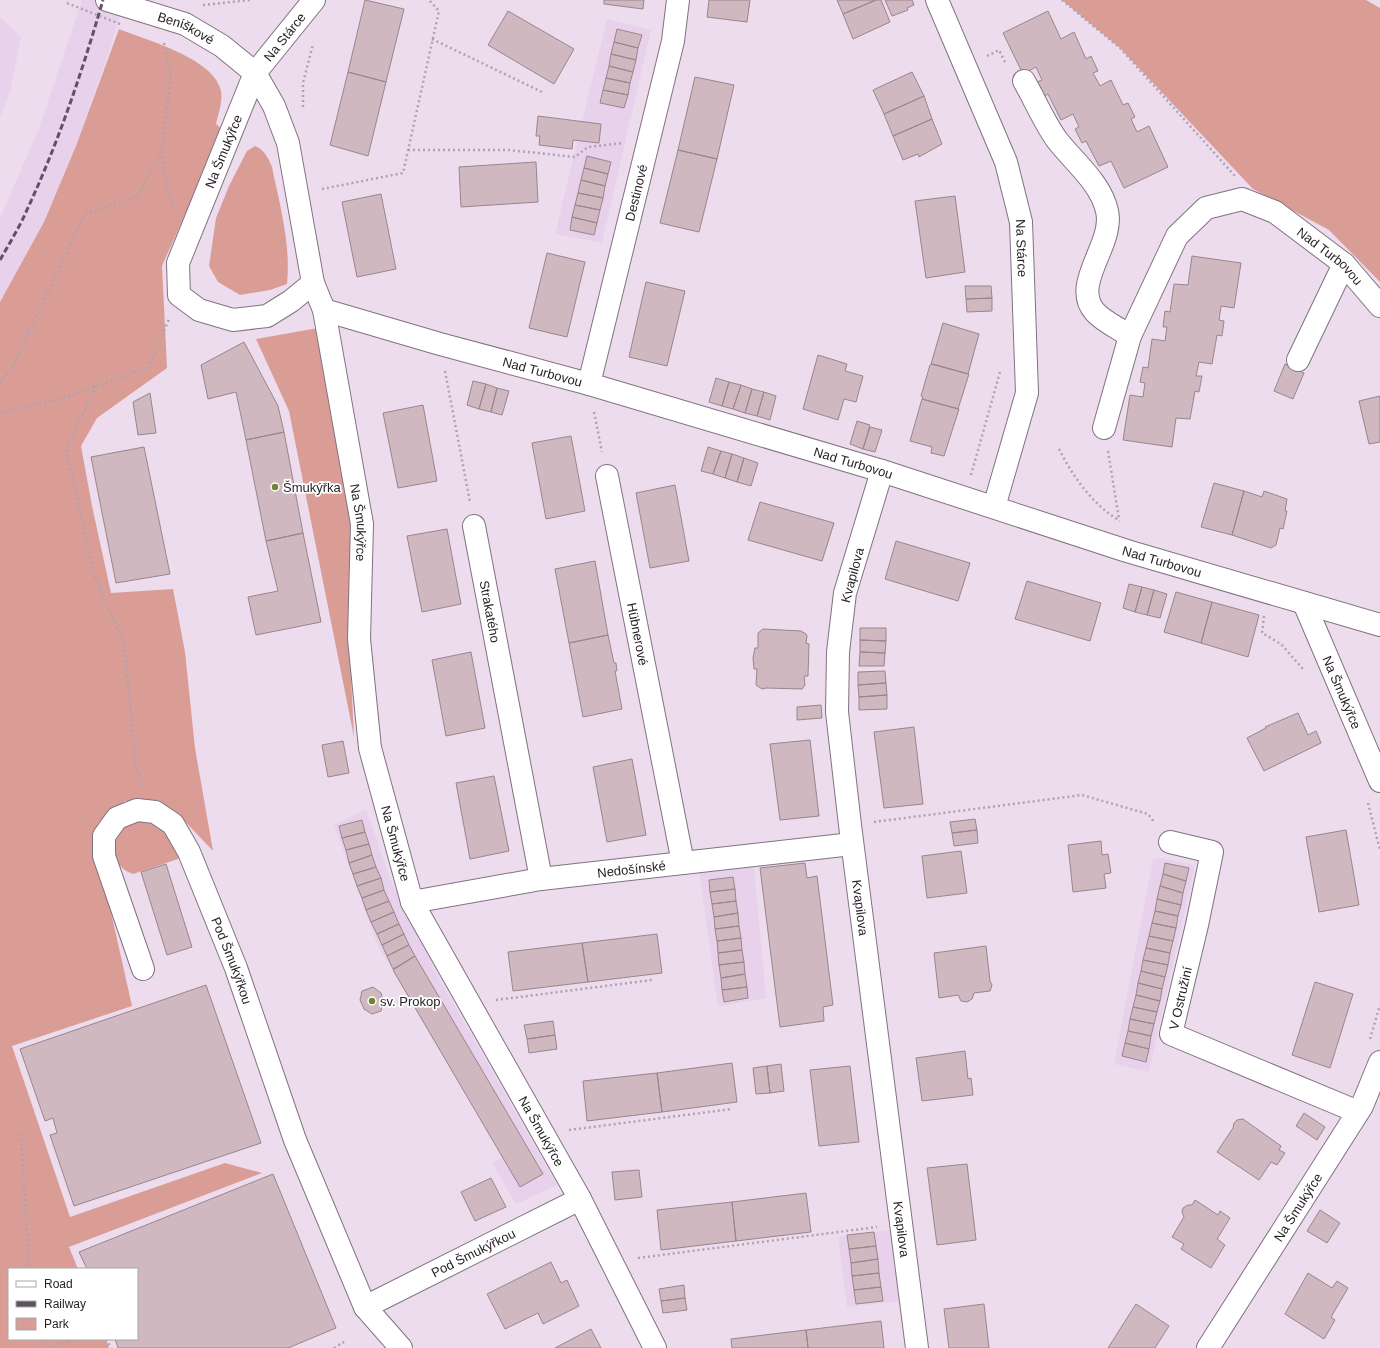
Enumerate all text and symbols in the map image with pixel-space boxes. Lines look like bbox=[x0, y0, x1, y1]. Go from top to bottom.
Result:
street label: Beníškové bbox=[156, 9, 217, 48]
street label: Na Stárce bbox=[261, 10, 309, 64]
street label: Na Šmukýřce bbox=[202, 112, 245, 190]
street label: Destinové bbox=[622, 163, 651, 223]
street label: Na Stárce bbox=[1013, 219, 1030, 277]
street label: Nad Turbovou bbox=[1294, 224, 1366, 288]
street label: Nad Turbovou bbox=[501, 354, 584, 390]
street label: Nad Turbovou bbox=[812, 444, 895, 482]
place label: Šmukýřka bbox=[283, 480, 342, 495]
marker: Šmukýřka bbox=[270, 482, 280, 492]
street label: Na Šmukýřce bbox=[347, 483, 369, 562]
street label: Nad Turbovou bbox=[1121, 543, 1203, 580]
street label: Kvapilova bbox=[838, 545, 867, 604]
street label: Strakatého bbox=[476, 579, 503, 644]
street label: Hübnerové bbox=[624, 601, 651, 667]
street label: Na Šmukýřce bbox=[1319, 654, 1364, 731]
street label: Na Šmukýřce bbox=[378, 804, 413, 883]
street label: Nedošínské bbox=[596, 858, 666, 881]
street label: Kvapilova bbox=[849, 879, 871, 937]
street label: Pod Šmukýřkou bbox=[208, 915, 255, 1006]
street label: V Ostružiní bbox=[1166, 965, 1195, 1031]
place label: sv. Prokop bbox=[380, 994, 440, 1009]
marker: sv. Prokop bbox=[367, 996, 377, 1006]
street label: Na Šmukýřce bbox=[515, 1094, 567, 1169]
street label: Na Šmukýřce bbox=[1271, 1170, 1325, 1244]
street label: Kvapilova bbox=[890, 1200, 912, 1259]
street label: Pod Šmukýřkou bbox=[429, 1226, 518, 1280]
legend bbox=[8, 1268, 138, 1340]
text: Road bbox=[44, 1277, 73, 1291]
text: Railway bbox=[44, 1297, 86, 1311]
text: Park bbox=[44, 1317, 70, 1331]

